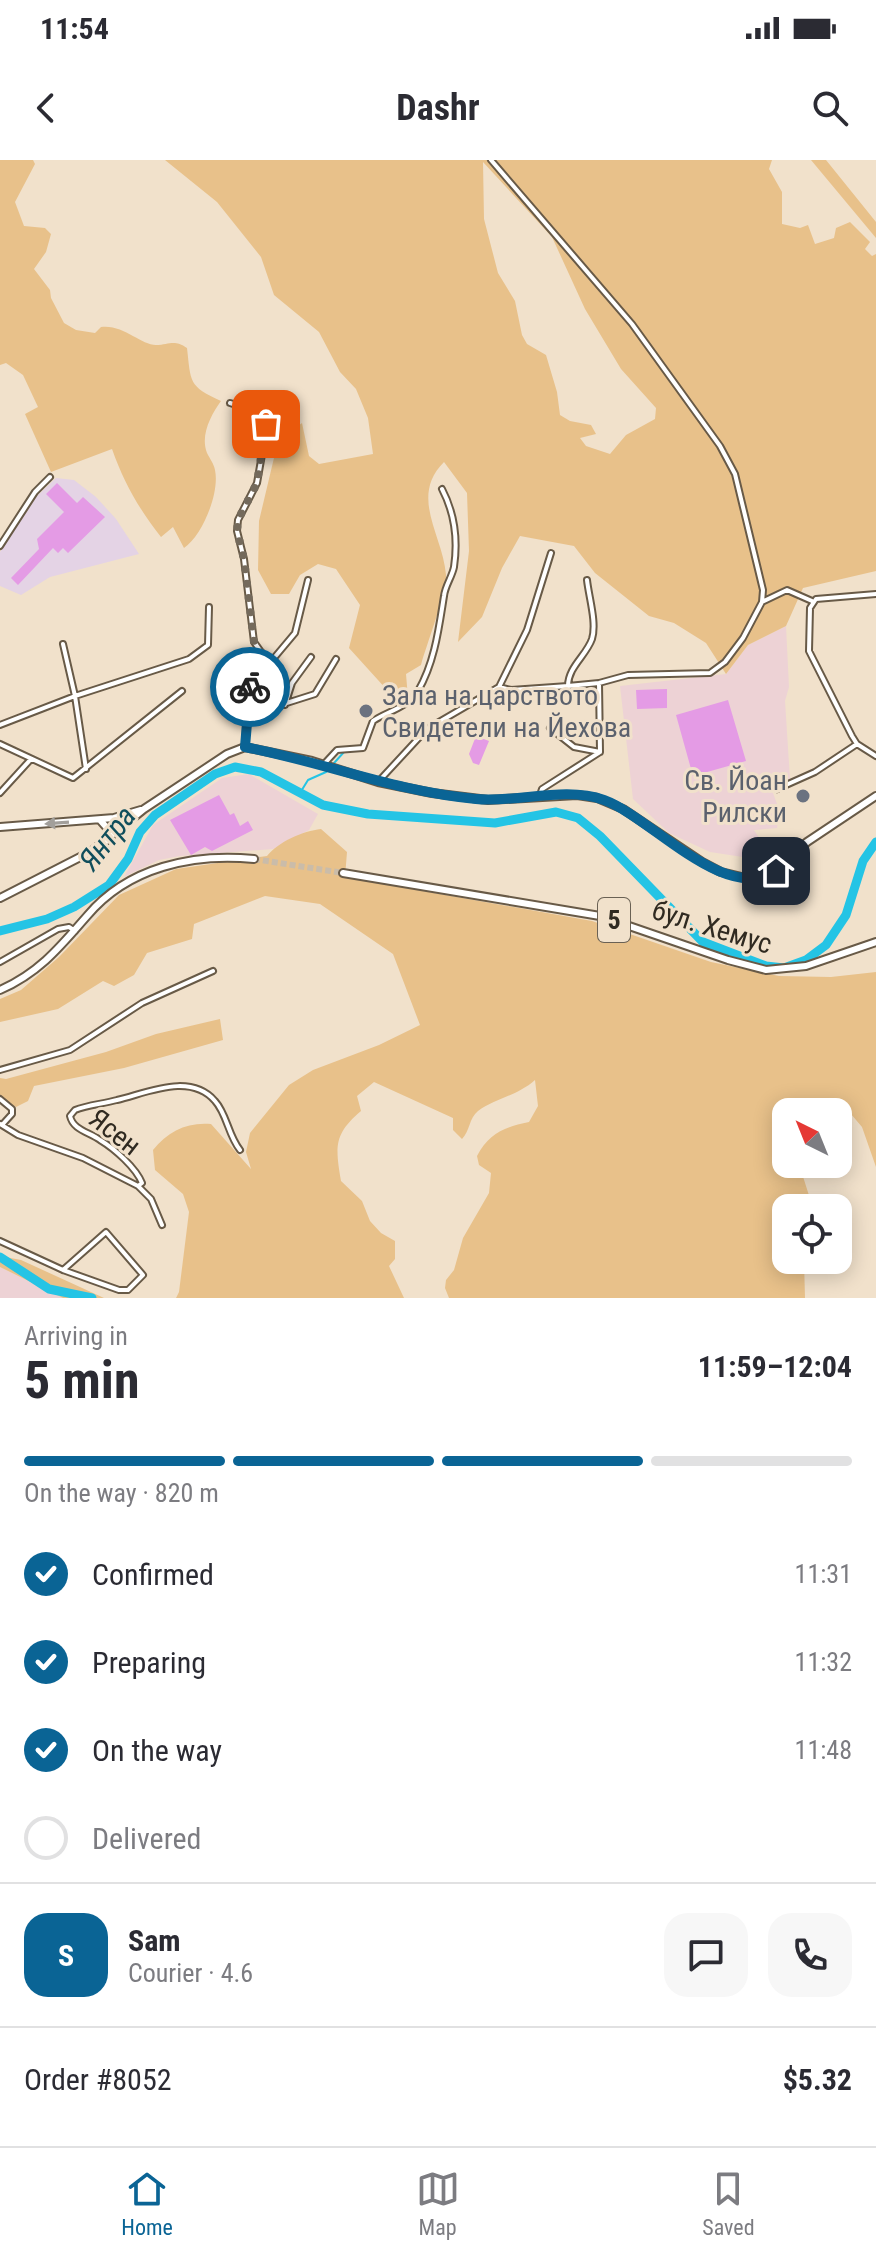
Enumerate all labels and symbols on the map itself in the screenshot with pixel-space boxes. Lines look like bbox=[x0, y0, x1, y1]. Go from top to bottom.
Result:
pin bbox=[232, 390, 300, 458]
courier bbox=[210, 647, 290, 727]
place label: Зала на царството Свидетели на Йехова bbox=[382, 679, 631, 744]
marker: Зала на царството Свидетели на Йехова bbox=[357, 702, 375, 720]
place label: Св. Йоан Рилски bbox=[684, 764, 787, 829]
marker: Св. Йоан Рилски bbox=[794, 787, 812, 805]
water label: Янтра bbox=[70, 799, 143, 878]
one-way arrow bbox=[44, 817, 69, 830]
pin bbox=[742, 837, 810, 905]
street label: бул. Хемус bbox=[648, 893, 776, 961]
road number: 5 bbox=[598, 898, 630, 942]
north arrow bbox=[772, 1098, 852, 1178]
street label: Ясен bbox=[83, 1102, 147, 1162]

